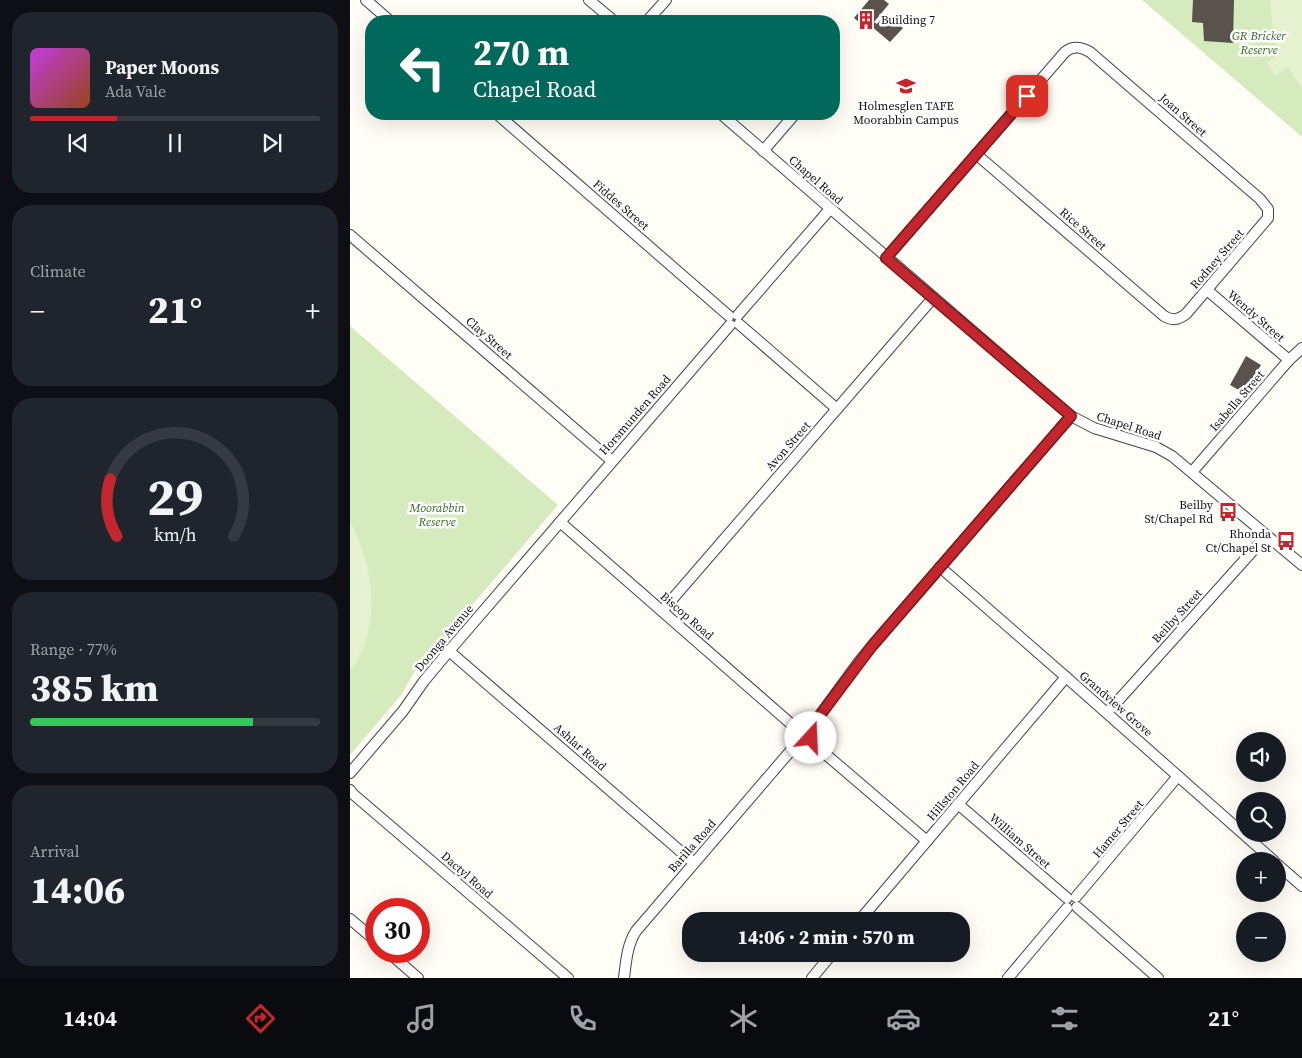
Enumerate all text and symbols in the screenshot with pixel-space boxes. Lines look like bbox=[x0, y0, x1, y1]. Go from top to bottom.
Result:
building icon: Building 7 bbox=[855, 9, 877, 31]
place label: Building 7 bbox=[881, 12, 935, 28]
park label: GR Bricker Reserve bbox=[1232, 28, 1287, 58]
text: 270 m bbox=[473, 29, 569, 77]
icon: left bbox=[390, 35, 455, 100]
text: Paper Moons bbox=[105, 54, 219, 80]
text: Chapel Road bbox=[473, 74, 596, 104]
school or university icon: Holmesglen TAFE Moorabbin Campus bbox=[895, 75, 917, 97]
pin bbox=[1006, 75, 1048, 117]
text: Ada Vale bbox=[105, 80, 166, 102]
icon: arrive bbox=[1013, 82, 1041, 110]
street label: Joan Street bbox=[1155, 89, 1210, 140]
place label: Holmesglen TAFE Moorabbin Campus bbox=[853, 98, 959, 128]
icon: previous bbox=[64, 129, 92, 157]
icon: pause bbox=[161, 129, 189, 157]
icon: next bbox=[258, 129, 286, 157]
street label: Chapel Road bbox=[785, 152, 847, 208]
street label: Fiddes Street bbox=[590, 176, 652, 234]
street label: Rice Street bbox=[1056, 204, 1110, 254]
street label: Rodney Street bbox=[1187, 226, 1247, 292]
text: Climate bbox=[30, 260, 86, 282]
text: 21° bbox=[148, 284, 202, 336]
street label: Wendy Street bbox=[1224, 287, 1288, 345]
text: − bbox=[30, 292, 45, 330]
text: + bbox=[305, 292, 320, 330]
street label: Clay Street bbox=[462, 313, 516, 363]
street label: Isabella Street bbox=[1206, 367, 1268, 435]
street label: Horsmunden Road bbox=[596, 371, 674, 458]
street label: Chapel Road bbox=[1095, 408, 1164, 444]
street label: Avon Street bbox=[762, 418, 814, 474]
text: 29 bbox=[147, 461, 203, 532]
place label: Beilby St/Chapel Rd bbox=[1145, 497, 1214, 527]
park label: Moorabbin Reserve bbox=[408, 500, 465, 530]
bus stop icon: Beilby St/Chapel Rd bbox=[1217, 501, 1239, 523]
text: km/h bbox=[154, 522, 197, 547]
place label: Rhonda Ct/Chapel St bbox=[1206, 526, 1272, 556]
bus stop icon: Rhonda Ct/Chapel St bbox=[1275, 530, 1297, 552]
street label: Beilby Street bbox=[1148, 585, 1206, 646]
street label: Biscop Road bbox=[657, 588, 717, 644]
street label: Doonga Avenue bbox=[411, 601, 477, 675]
text: Range · 77% bbox=[30, 638, 117, 660]
text: 385 km bbox=[30, 662, 158, 714]
street label: Grandview Grove bbox=[1076, 668, 1156, 740]
position arrow bbox=[784, 711, 836, 763]
street label: Ashlar Road bbox=[550, 720, 610, 774]
map controls bbox=[1236, 732, 1286, 962]
button: sound bbox=[1236, 732, 1286, 782]
street label: Hillston Road bbox=[923, 758, 983, 824]
button: search bbox=[1236, 792, 1286, 842]
street label: Hamer Street bbox=[1089, 797, 1147, 861]
street label: William Street bbox=[986, 810, 1054, 872]
street label: Barilla Road bbox=[665, 816, 720, 876]
text: Arrival bbox=[30, 840, 79, 862]
street label: Dactyl Road bbox=[438, 848, 496, 902]
button: + bbox=[1236, 852, 1286, 902]
text: 14:06 bbox=[30, 864, 125, 916]
speed limit sign: 30 bbox=[365, 898, 430, 963]
button: − bbox=[1236, 912, 1286, 962]
text: 14:06 · 2 min · 570 m bbox=[737, 924, 915, 950]
icon: directions bbox=[243, 1001, 278, 1036]
icon: music bbox=[404, 1001, 439, 1036]
icon: phone bbox=[565, 1001, 600, 1036]
icon: climate bbox=[726, 1001, 761, 1036]
icon: car bbox=[886, 1001, 921, 1036]
icon: filters bbox=[1047, 1001, 1082, 1036]
text: 14:04 bbox=[63, 1003, 117, 1033]
text: 21° bbox=[1208, 1003, 1239, 1033]

